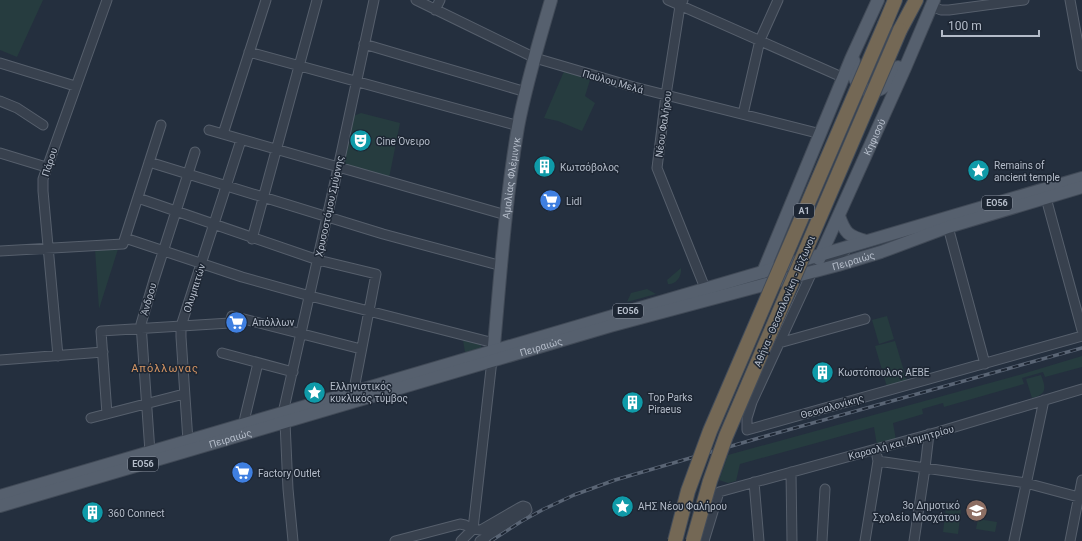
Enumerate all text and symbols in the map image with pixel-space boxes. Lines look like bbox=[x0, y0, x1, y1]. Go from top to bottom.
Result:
scale bar bbox=[942, 12, 1039, 38]
text: 100 m bbox=[948, 19, 982, 33]
street label: Παύλου Μελά bbox=[581, 68, 645, 96]
street label: Νέου Φαλήρου bbox=[653, 90, 674, 158]
street label: Κηφισού bbox=[861, 117, 887, 157]
theatre icon: Cine Όνειρο bbox=[347, 128, 373, 154]
place label: Cine Όνειρο bbox=[376, 136, 430, 147]
street label: Αμαλίας Φλέμινγκ bbox=[501, 136, 522, 219]
street label: Πάρου bbox=[40, 146, 59, 178]
building icon: Κωτσόβολος bbox=[532, 154, 558, 180]
street label: Χρυσοστόμου Σμύρνης bbox=[313, 155, 347, 258]
place icon: Remains of ancient temple bbox=[966, 158, 992, 184]
place label: Remains of ancient temple bbox=[994, 160, 1060, 183]
place label: Κωτσόβολος bbox=[560, 162, 619, 174]
supermarket icon: Lidl bbox=[538, 188, 564, 214]
place label: Lidl bbox=[566, 196, 582, 207]
road number: ΕΟ56 bbox=[982, 196, 1012, 210]
road number: Α1 bbox=[794, 204, 814, 218]
street label: Αθήνα - Θεσσαλονίκη - Εύζωνοι bbox=[752, 234, 818, 369]
street label: Πειραιώς bbox=[831, 249, 876, 272]
street label: Ολυμπιτών bbox=[181, 262, 208, 314]
street label: Άνδρου bbox=[139, 281, 158, 317]
road number: ΕΟ56 bbox=[613, 304, 643, 318]
supermarket icon: Απόλλων bbox=[223, 309, 249, 335]
place label: Απόλλων bbox=[252, 317, 295, 328]
street label: Πειραιώς bbox=[518, 335, 564, 358]
building icon: Κωστόπουλος ΑΕΒΕ bbox=[810, 359, 836, 385]
district label: Απόλλωνας bbox=[131, 362, 199, 375]
place label: Κωστόπουλος ΑΕΒΕ bbox=[838, 367, 930, 379]
place icon: Ελληνιστικός κυκλικός τύμβος bbox=[301, 379, 327, 405]
place label: Ελληνιστικός κυκλικός τύμβος bbox=[330, 381, 408, 405]
building icon: Top Parks Piraeus bbox=[619, 390, 645, 416]
place label: Top Parks Piraeus bbox=[648, 392, 693, 415]
street label: Θεσσαλονίκης bbox=[799, 392, 865, 422]
street label: Καραολή και Δημητρίου bbox=[847, 423, 955, 462]
street label: Πειραιώς bbox=[208, 427, 253, 450]
road number: ΕΟ56 bbox=[128, 457, 158, 471]
supermarket icon: Factory Outlet bbox=[229, 460, 255, 486]
place label: Factory Outlet bbox=[258, 468, 320, 479]
place icon: ΑΗΣ Νέου Φαλήρου bbox=[609, 493, 635, 519]
school or university icon: 3ο Δημοτικό Σχολείο Μοσχάτου bbox=[963, 498, 989, 524]
building icon: 360 Connect bbox=[79, 500, 105, 526]
place label: 3ο Δημοτικό Σχολείο Μοσχάτου bbox=[873, 500, 960, 523]
place label: ΑΗΣ Νέου Φαλήρου bbox=[638, 501, 727, 512]
place label: 360 Connect bbox=[108, 508, 164, 519]

